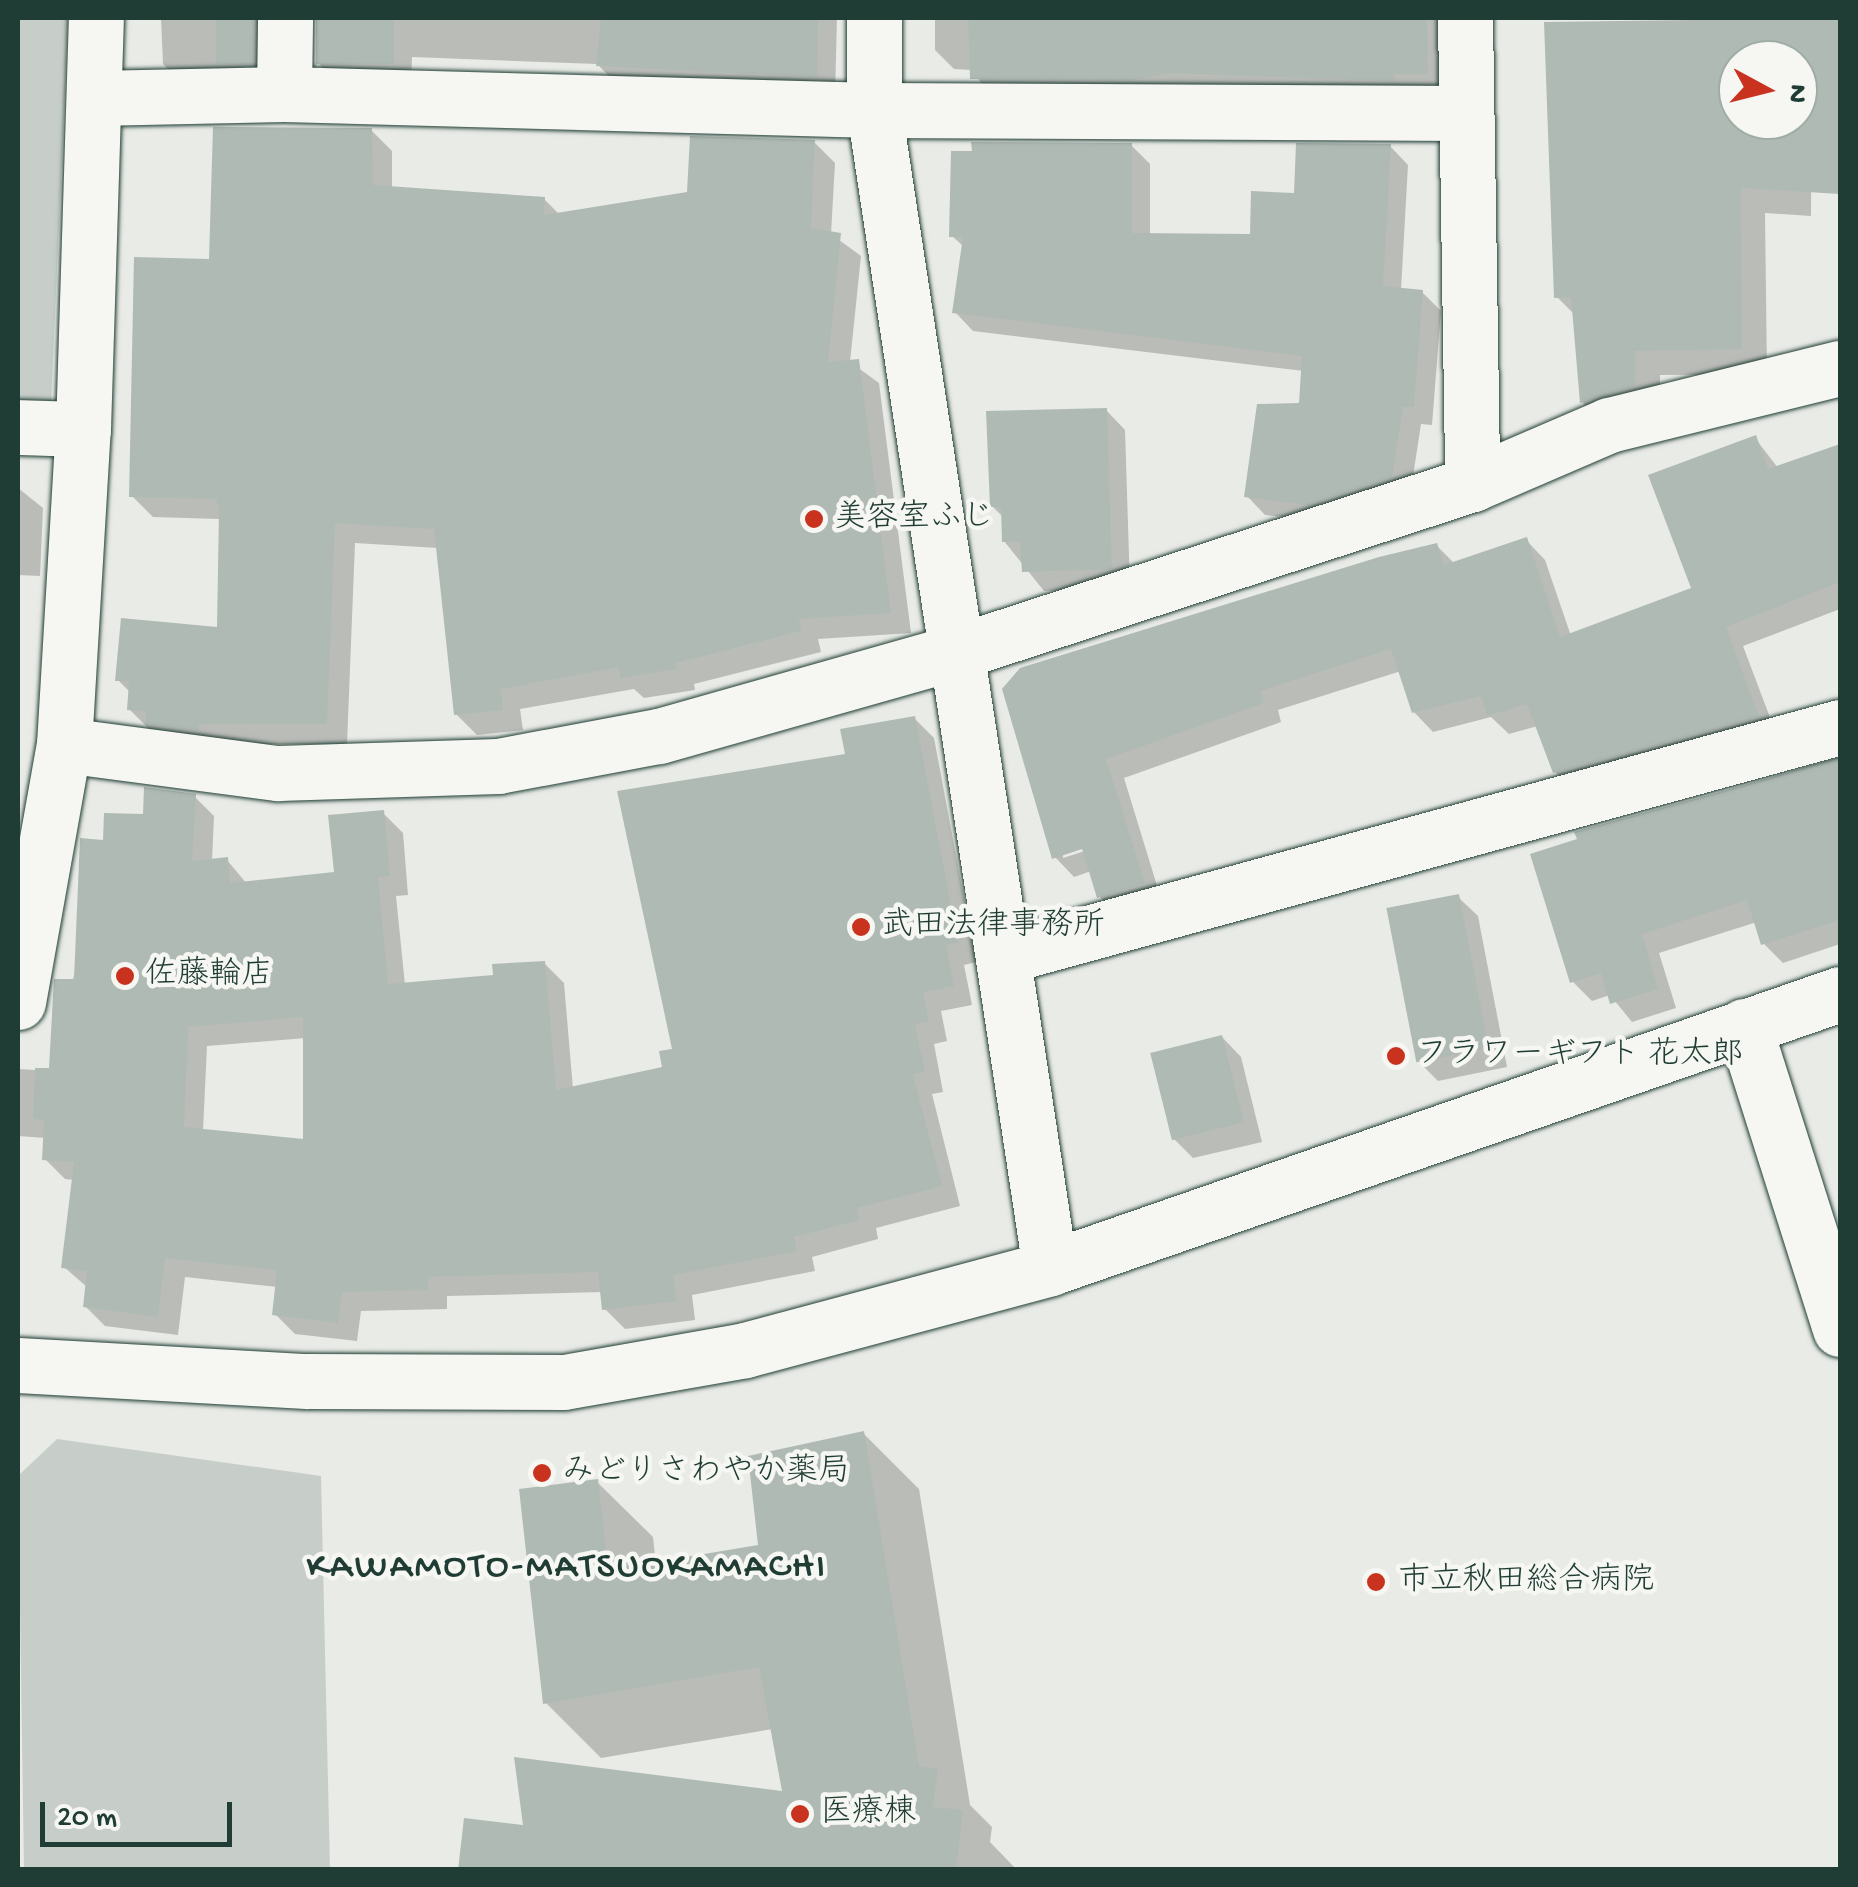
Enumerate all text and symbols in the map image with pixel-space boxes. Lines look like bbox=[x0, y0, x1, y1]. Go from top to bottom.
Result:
north arrow bbox=[1718, 40, 1818, 140]
text: N bbox=[1779, 82, 1814, 105]
place label: 美容室ふじ bbox=[834, 500, 994, 538]
marker: 美容室ふじ bbox=[803, 508, 825, 530]
place label: 武田法律事務所 bbox=[881, 908, 1105, 946]
marker: 武田法律事務所 bbox=[850, 916, 872, 938]
place label: 佐藤輪店 bbox=[145, 957, 273, 995]
marker: 佐藤輪店 bbox=[114, 965, 136, 987]
place label: フラワーギフト 花太郎 bbox=[1416, 1037, 1744, 1075]
marker: フラワーギフト 花太郎 bbox=[1385, 1045, 1407, 1067]
place label: みどりさわやか薬局 bbox=[562, 1454, 850, 1492]
marker: みどりさわやか薬局 bbox=[531, 1462, 553, 1484]
district label: KAWAMOTO-MATSUOKAMACHI bbox=[306, 1546, 828, 1592]
place label: 市立秋田総合病院 bbox=[1398, 1563, 1654, 1601]
marker: 市立秋田総合病院 bbox=[1363, 1569, 1389, 1595]
scale bar bbox=[45, 1782, 238, 1844]
place label: 医療棟 bbox=[820, 1795, 916, 1833]
text: 20 m bbox=[57, 1802, 117, 1837]
marker: 医療棟 bbox=[789, 1803, 811, 1825]

